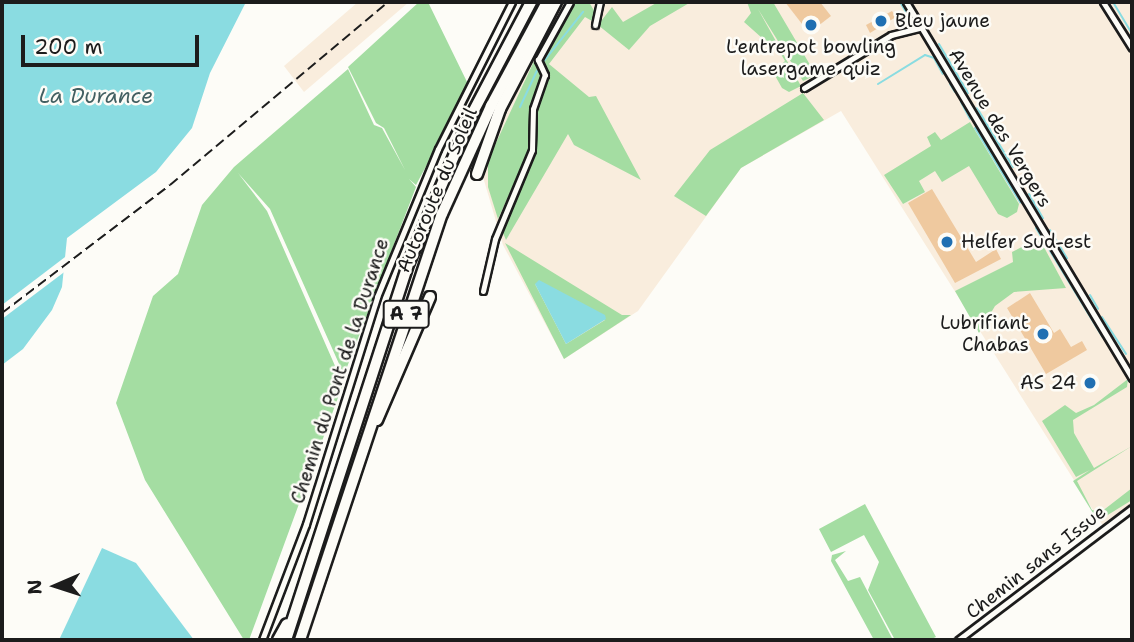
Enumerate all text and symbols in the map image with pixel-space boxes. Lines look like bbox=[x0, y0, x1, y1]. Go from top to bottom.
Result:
place label: Bleu jaune bbox=[895, 10, 990, 32]
marker: Bleu jaune bbox=[873, 13, 889, 29]
marker: L'entrepot bowling lasergame quiz bbox=[803, 17, 819, 33]
scale bar bbox=[24, 21, 203, 65]
text: 200 m bbox=[34, 33, 103, 61]
place label: L'entrepot bowling lasergame quiz bbox=[726, 36, 896, 80]
street label: Avenue des Vergers bbox=[944, 45, 1056, 211]
water label: La Durance bbox=[39, 83, 153, 109]
street label: Autoroute du Soleil bbox=[392, 104, 482, 276]
place label: Helfer Sud-est bbox=[961, 231, 1091, 253]
marker: Helfer Sud-est bbox=[939, 234, 955, 250]
street label: Chemin du Pont de la Durance bbox=[286, 235, 394, 507]
road number: A 7 bbox=[382, 300, 430, 328]
place label: Lubrifiant Chabas bbox=[940, 312, 1029, 356]
marker: Lubrifiant Chabas bbox=[1035, 326, 1051, 342]
place label: AS 24 bbox=[1020, 372, 1076, 394]
marker: AS 24 bbox=[1082, 375, 1098, 391]
street label: Chemin sans Issue bbox=[962, 500, 1110, 624]
north arrow bbox=[21, 551, 91, 621]
text: N bbox=[22, 579, 47, 595]

